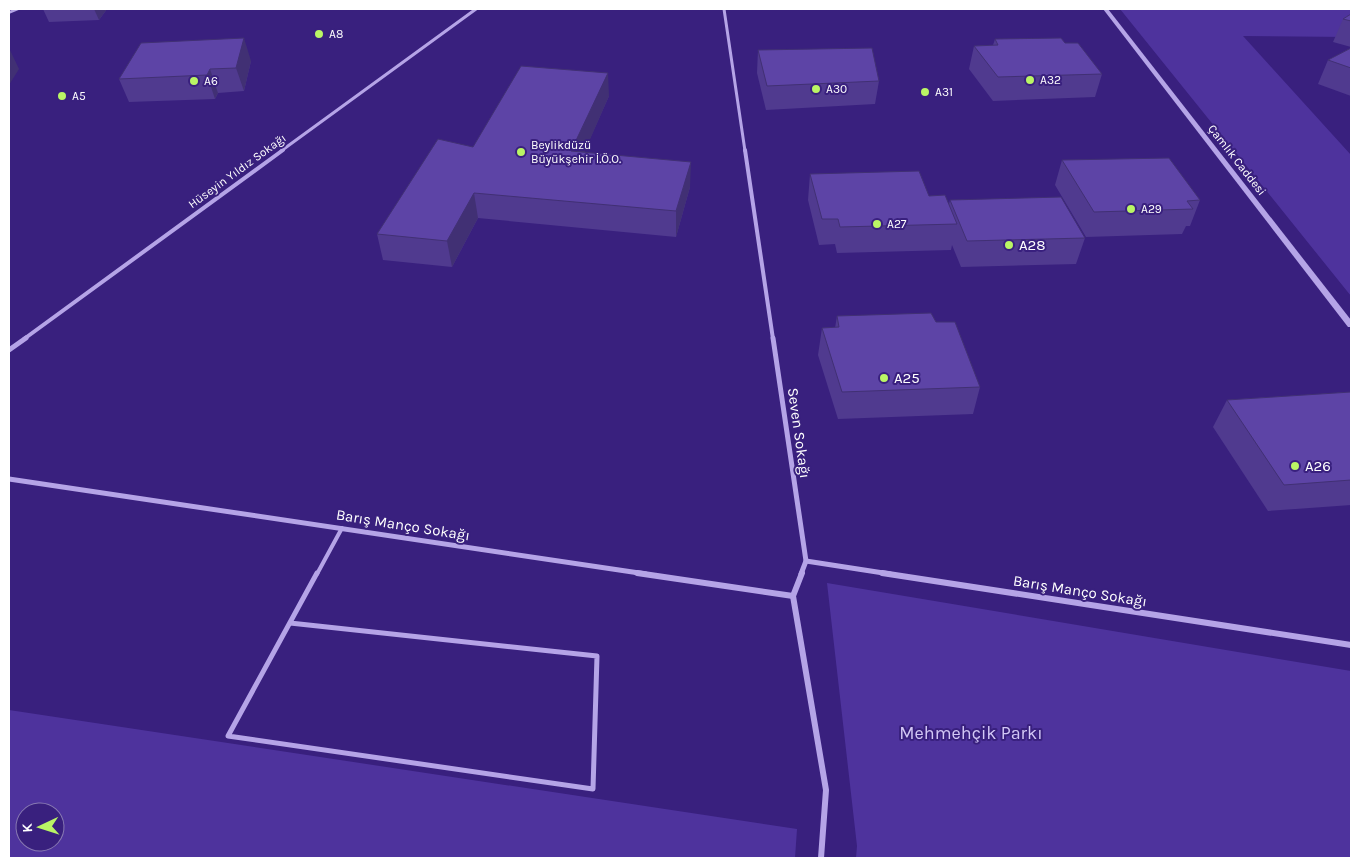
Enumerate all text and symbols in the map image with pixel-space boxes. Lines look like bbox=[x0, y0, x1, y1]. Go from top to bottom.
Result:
place label: A8 bbox=[329, 27, 343, 41]
marker: A8 bbox=[313, 28, 325, 40]
place label: A32 bbox=[1040, 73, 1061, 87]
place label: A6 bbox=[204, 74, 218, 88]
marker: A32 bbox=[1024, 74, 1036, 86]
marker: A6 bbox=[188, 75, 200, 87]
place label: A30 bbox=[826, 82, 847, 96]
marker: A30 bbox=[810, 83, 822, 95]
place label: A31 bbox=[935, 85, 953, 99]
marker: A31 bbox=[919, 86, 931, 98]
place label: A5 bbox=[72, 89, 86, 103]
marker: A5 bbox=[56, 90, 68, 102]
street label: Çamlık Caddesi bbox=[1205, 122, 1269, 198]
street label: Hüseyin Yıldız Sokağı bbox=[185, 131, 289, 211]
place label: Beylikdüzü Büyükşehir İ.Ö.O. bbox=[531, 138, 621, 166]
marker: Beylikdüzü Büyükşehir İ.Ö.O. bbox=[515, 146, 527, 158]
place label: A29 bbox=[1141, 202, 1162, 216]
marker: A29 bbox=[1125, 203, 1137, 215]
place label: A27 bbox=[887, 217, 907, 231]
marker: A27 bbox=[871, 218, 883, 230]
place label: A28 bbox=[1019, 236, 1046, 254]
marker: A28 bbox=[1003, 239, 1015, 251]
place label: A25 bbox=[894, 369, 920, 387]
marker: A25 bbox=[878, 372, 890, 384]
street label: Seven Sokağı bbox=[784, 386, 814, 480]
place label: A26 bbox=[1305, 457, 1331, 475]
marker: A26 bbox=[1289, 460, 1301, 472]
street label: Barış Manço Sokağı bbox=[335, 506, 471, 544]
street label: Barış Manço Sokağı bbox=[1012, 572, 1148, 610]
park label: Mehmehçik Parkı bbox=[899, 722, 1043, 744]
north arrow bbox=[15, 802, 65, 852]
text: K bbox=[19, 822, 36, 833]

